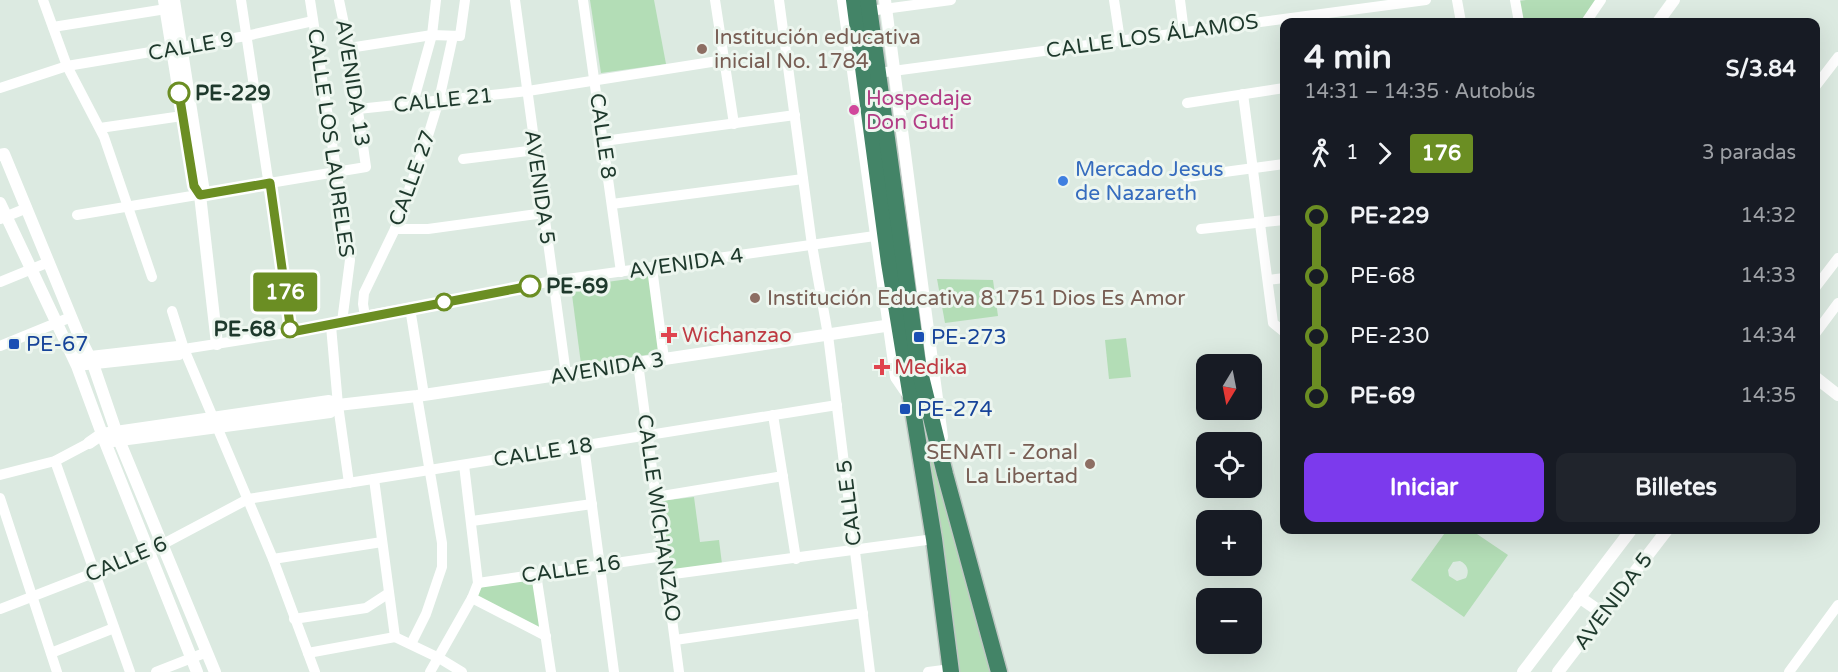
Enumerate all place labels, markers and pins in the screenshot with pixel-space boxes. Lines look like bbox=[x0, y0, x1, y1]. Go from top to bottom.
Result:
place label: Institución educativa inicial No. 1784 bbox=[714, 25, 921, 74]
marker: Institución educativa inicial No. 1784 bbox=[695, 42, 709, 56]
place label: PE-229 bbox=[195, 81, 271, 106]
marker: PE-229 bbox=[168, 82, 190, 104]
place label: Hospedaje Don Guti bbox=[866, 86, 972, 135]
marker: Hospedaje Don Guti bbox=[847, 103, 861, 117]
place label: Mercado Jesus de Nazareth bbox=[1075, 157, 1224, 206]
marker: Mercado Jesus de Nazareth bbox=[1056, 174, 1070, 188]
place label: PE-69 bbox=[546, 274, 608, 299]
marker: PE-69 bbox=[519, 275, 541, 297]
place label: Institución Educativa 81751 Dios Es Amor bbox=[767, 286, 1185, 311]
marker: Institución Educativa 81751 Dios Es Amor bbox=[748, 291, 762, 305]
unlabelled marker bbox=[435, 293, 453, 311]
place label: PE-68 bbox=[214, 317, 276, 342]
marker: PE-68 bbox=[281, 320, 299, 338]
place label: Wichanzao bbox=[682, 323, 792, 348]
place label: PE-273 bbox=[931, 325, 1007, 350]
marker: Wichanzao bbox=[660, 326, 678, 344]
marker: PE-273 bbox=[912, 330, 926, 344]
place label: PE-67 bbox=[26, 332, 88, 357]
marker: PE-67 bbox=[7, 337, 21, 351]
place label: Medika bbox=[894, 355, 967, 380]
marker: Medika bbox=[875, 360, 889, 374]
place label: PE-274 bbox=[917, 397, 993, 422]
marker: PE-274 bbox=[898, 402, 912, 416]
place label: SENATI - Zonal La Libertad bbox=[926, 440, 1078, 489]
marker: SENATI - Zonal La Libertad bbox=[1083, 457, 1097, 471]

